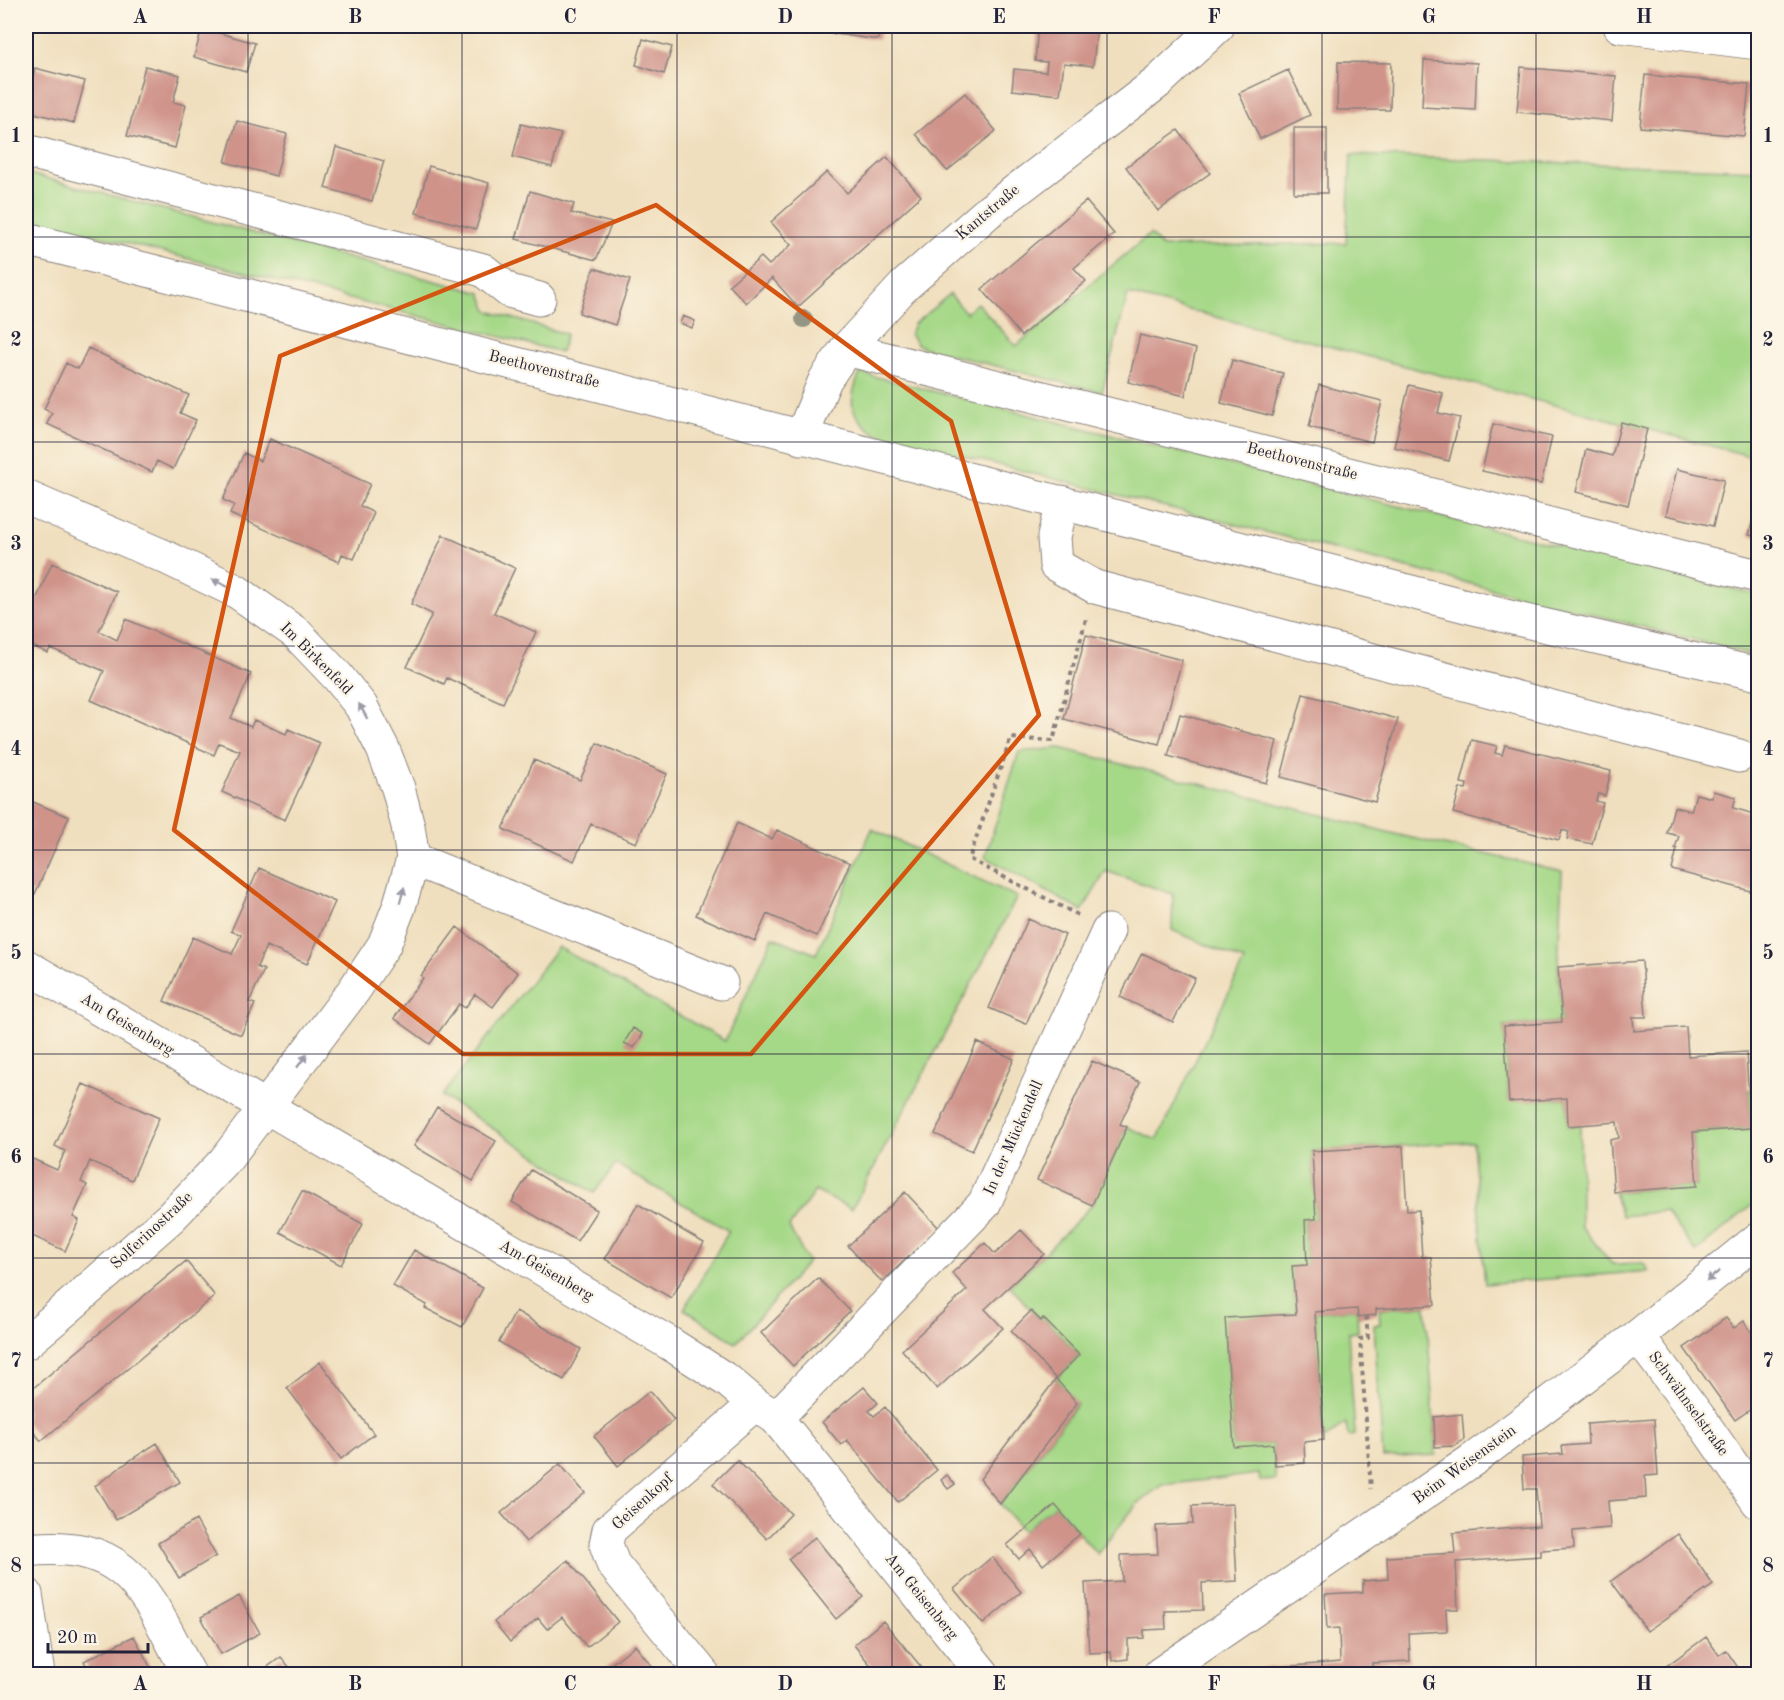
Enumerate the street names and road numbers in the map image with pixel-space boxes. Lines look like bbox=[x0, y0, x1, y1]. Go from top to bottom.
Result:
street label: Kantstraße bbox=[953, 182, 1023, 244]
street label: Beethovenstraße bbox=[487, 348, 601, 392]
street label: Beethovenstraße bbox=[1245, 440, 1359, 484]
street label: Im Birkenfeld bbox=[277, 620, 355, 698]
street label: Am Geisenberg bbox=[77, 991, 177, 1059]
street label: In der Mückendell bbox=[982, 1078, 1046, 1198]
street label: Solferinostraße bbox=[108, 1189, 196, 1273]
street label: Am Geisenberg bbox=[496, 1237, 596, 1305]
street label: Schwähnselstraße bbox=[1645, 1349, 1731, 1459]
street label: Beim Weisenstein bbox=[1411, 1422, 1520, 1508]
street label: Geisenkopf bbox=[609, 1470, 677, 1533]
street label: Am Geisenberg bbox=[881, 1551, 961, 1644]

